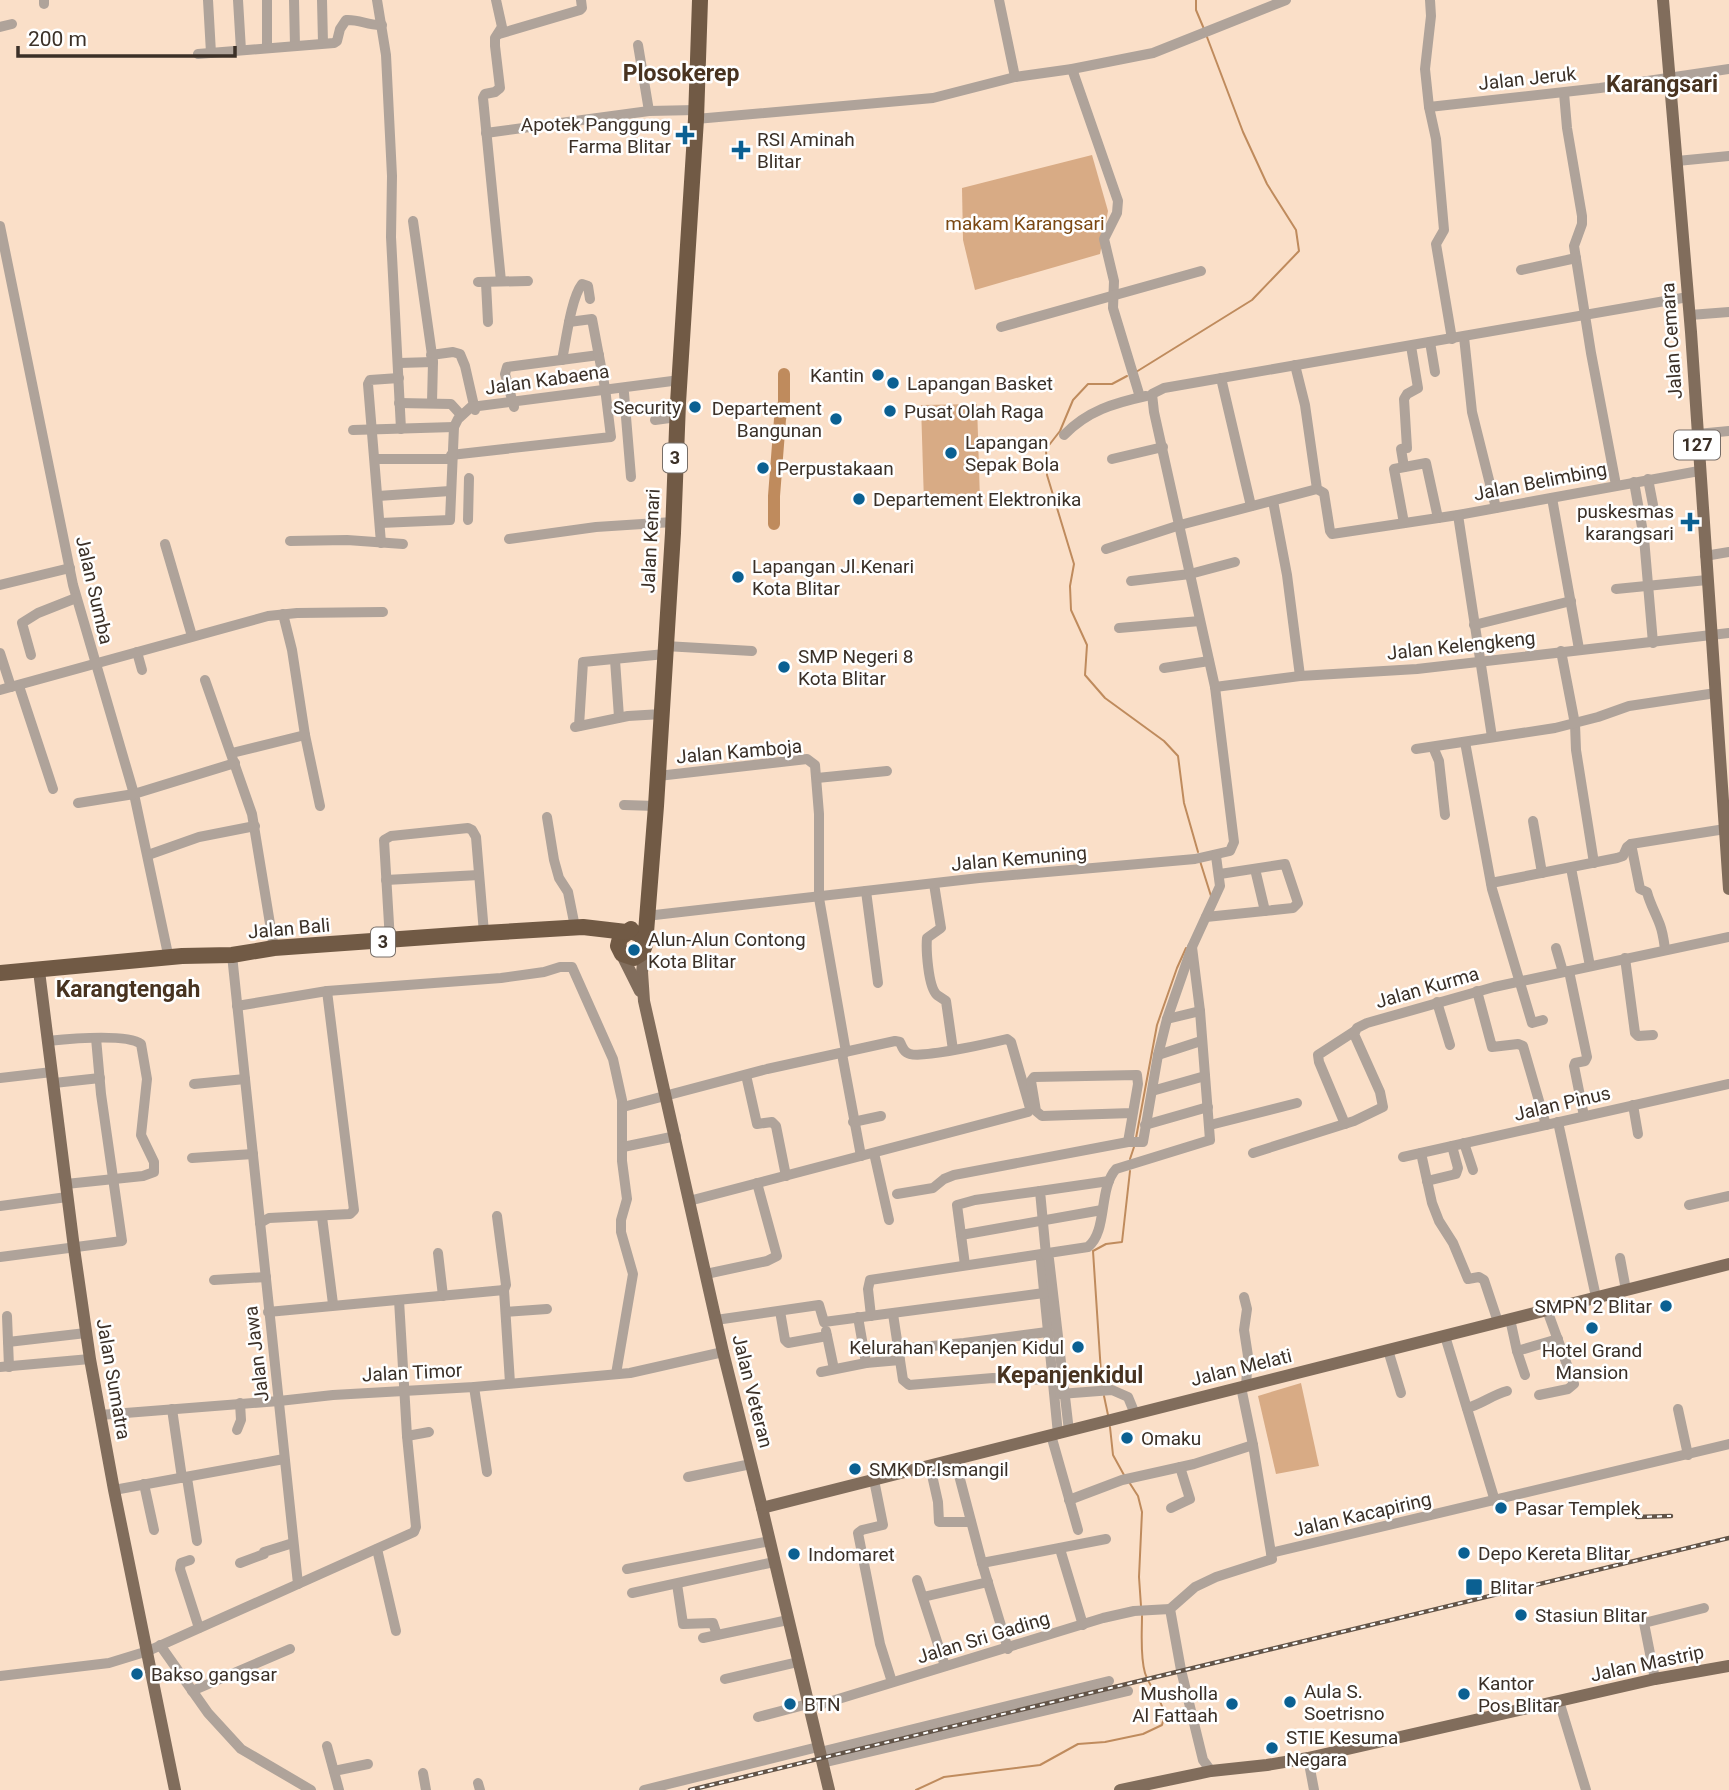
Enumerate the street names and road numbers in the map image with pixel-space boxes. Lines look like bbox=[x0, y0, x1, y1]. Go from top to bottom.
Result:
street label: Jalan Jeruk bbox=[1477, 62, 1577, 95]
street label: Jalan Cemara bbox=[1656, 282, 1687, 400]
street label: Jalan Kabaena bbox=[483, 359, 611, 400]
road number: 127 bbox=[1674, 430, 1720, 460]
road number: 3 bbox=[663, 444, 687, 472]
street label: Jalan Belimbing bbox=[1472, 457, 1609, 506]
street label: Jalan Kenari bbox=[636, 488, 665, 594]
street label: Jalan Sumba bbox=[71, 534, 118, 646]
street label: Jalan Kelengkeng bbox=[1386, 626, 1536, 665]
street label: Jalan Kamboja bbox=[675, 735, 803, 768]
street label: Jalan Kemuning bbox=[950, 841, 1088, 876]
street label: Jalan Bali bbox=[247, 913, 331, 944]
road number: 3 bbox=[371, 928, 395, 957]
street label: Jalan Kurma bbox=[1373, 962, 1482, 1013]
street label: Jalan Pinus bbox=[1512, 1081, 1613, 1126]
street label: Jalan Jawa bbox=[239, 1305, 274, 1403]
street label: Jalan Sumatra bbox=[92, 1317, 135, 1441]
street label: Jalan Veteran bbox=[727, 1332, 778, 1450]
street label: Jalan Melati bbox=[1188, 1344, 1294, 1391]
street label: Jalan Timor bbox=[361, 1358, 463, 1387]
street label: Jalan Kacapiring bbox=[1291, 1487, 1433, 1542]
street label: Jalan Sri Gading bbox=[914, 1606, 1052, 1669]
street label: Jalan Mastrip bbox=[1588, 1640, 1706, 1687]

